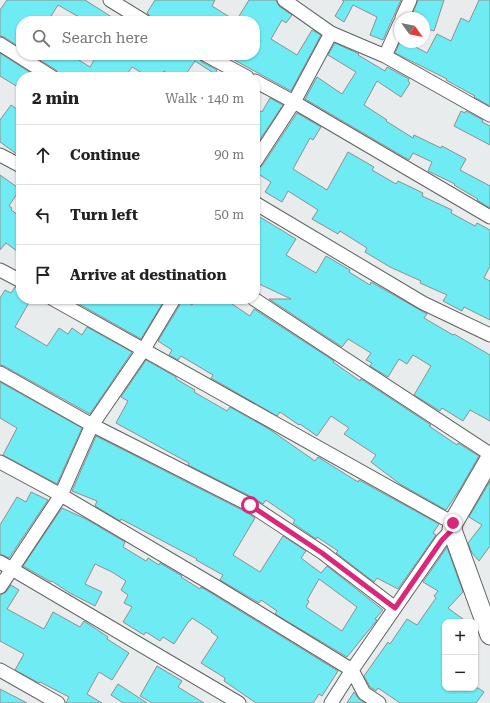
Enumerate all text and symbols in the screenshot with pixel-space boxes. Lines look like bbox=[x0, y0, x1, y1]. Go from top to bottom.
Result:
north arrow bbox=[394, 12, 430, 48]
search box bbox=[16, 16, 260, 60]
icon: search bbox=[30, 27, 52, 49]
text: Search here bbox=[62, 29, 148, 47]
text: 2 min bbox=[32, 88, 79, 108]
text: Walk · 140 m bbox=[165, 91, 244, 106]
icon: ahead bbox=[32, 144, 54, 166]
text: Continue bbox=[70, 146, 140, 164]
text: 90 m bbox=[214, 147, 244, 162]
icon: left bbox=[32, 204, 54, 226]
text: Turn left bbox=[70, 206, 138, 224]
text: 50 m bbox=[214, 207, 244, 222]
icon: arrive bbox=[32, 264, 54, 286]
text: Arrive at destination bbox=[70, 266, 226, 284]
route start bbox=[241, 496, 259, 514]
route end bbox=[444, 514, 462, 532]
map controls bbox=[442, 619, 478, 691]
button: + bbox=[442, 619, 478, 655]
button: − bbox=[442, 655, 478, 691]

